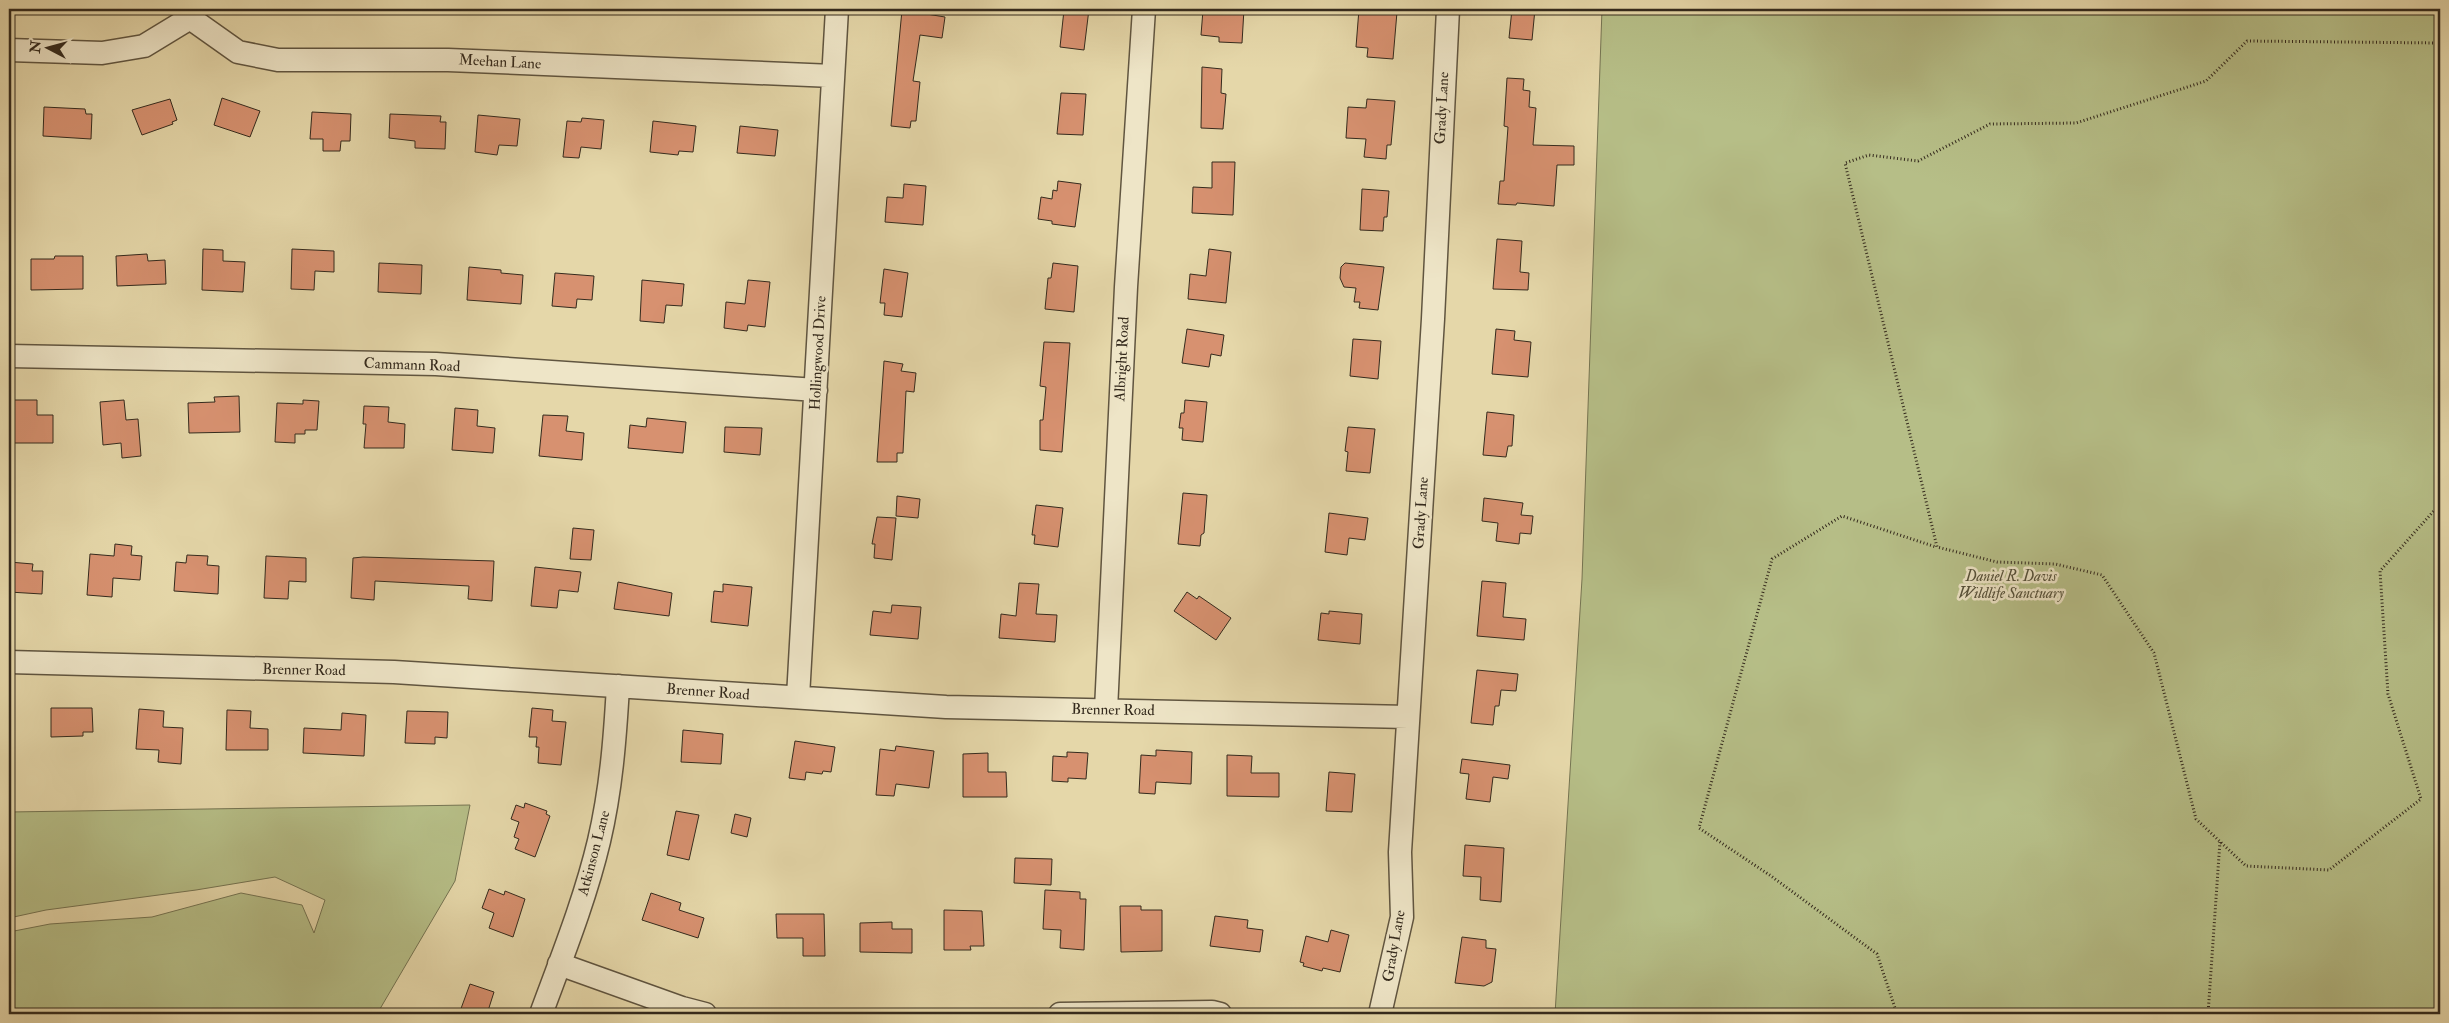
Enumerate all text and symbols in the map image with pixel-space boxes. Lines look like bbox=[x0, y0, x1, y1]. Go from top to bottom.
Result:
north arrow bbox=[22, 22, 72, 72]
text: N bbox=[26, 39, 45, 55]
street label: Meehan Lane bbox=[458, 50, 542, 74]
street label: Grady Lane bbox=[1431, 71, 1453, 145]
street label: Hollingwood Drive bbox=[806, 295, 830, 411]
street label: Albright Road bbox=[1110, 316, 1134, 403]
street label: Cammann Road bbox=[363, 354, 461, 376]
street label: Grady Lane bbox=[1409, 476, 1433, 550]
park label: Daniel R. Davis Wildlife Sanctuary bbox=[1958, 567, 2065, 603]
street label: Brenner Road bbox=[262, 660, 346, 680]
street label: Brenner Road bbox=[666, 680, 751, 704]
street label: Brenner Road bbox=[1071, 700, 1155, 720]
street label: Atkinson Lane bbox=[573, 808, 615, 899]
street label: Grady Lane bbox=[1378, 909, 1410, 983]

